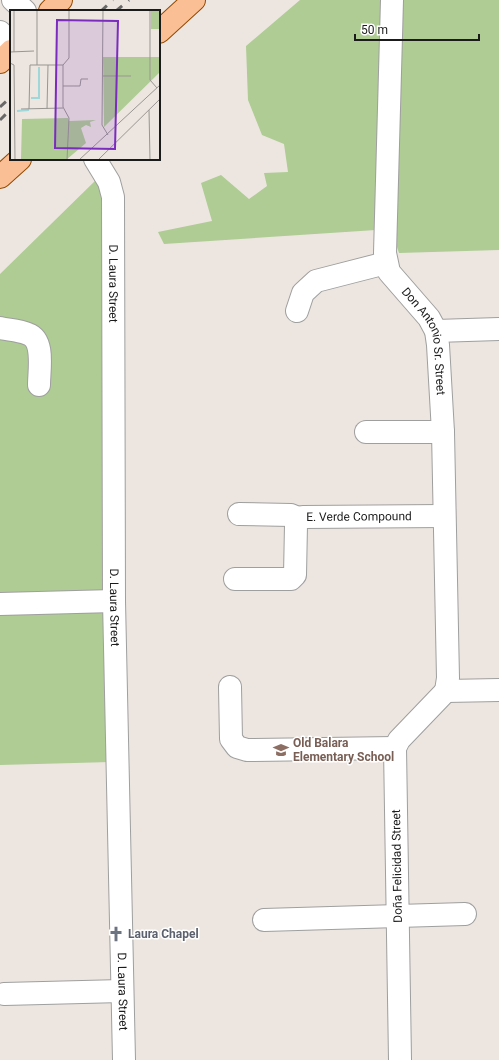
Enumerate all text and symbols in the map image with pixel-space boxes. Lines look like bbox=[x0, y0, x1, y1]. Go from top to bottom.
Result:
inset map bbox=[10, 10, 160, 160]
scale bar bbox=[355, 16, 479, 42]
text: 50 m bbox=[361, 23, 388, 37]
street label: D. Laura Street bbox=[106, 244, 120, 323]
street label: Don Antonio Sr. Street bbox=[399, 285, 448, 396]
street label: E. Verde Compound bbox=[306, 509, 412, 524]
street label: D. Laura Street bbox=[107, 568, 122, 647]
place label: Old Balara Elementary School bbox=[293, 736, 394, 764]
school or university icon: Old Balara Elementary School bbox=[272, 741, 290, 759]
street label: Doña Felicidad Street bbox=[389, 809, 405, 923]
church icon: Laura Chapel bbox=[107, 925, 125, 943]
place label: Laura Chapel bbox=[128, 927, 199, 941]
street label: D. Laura Street bbox=[115, 952, 130, 1031]

